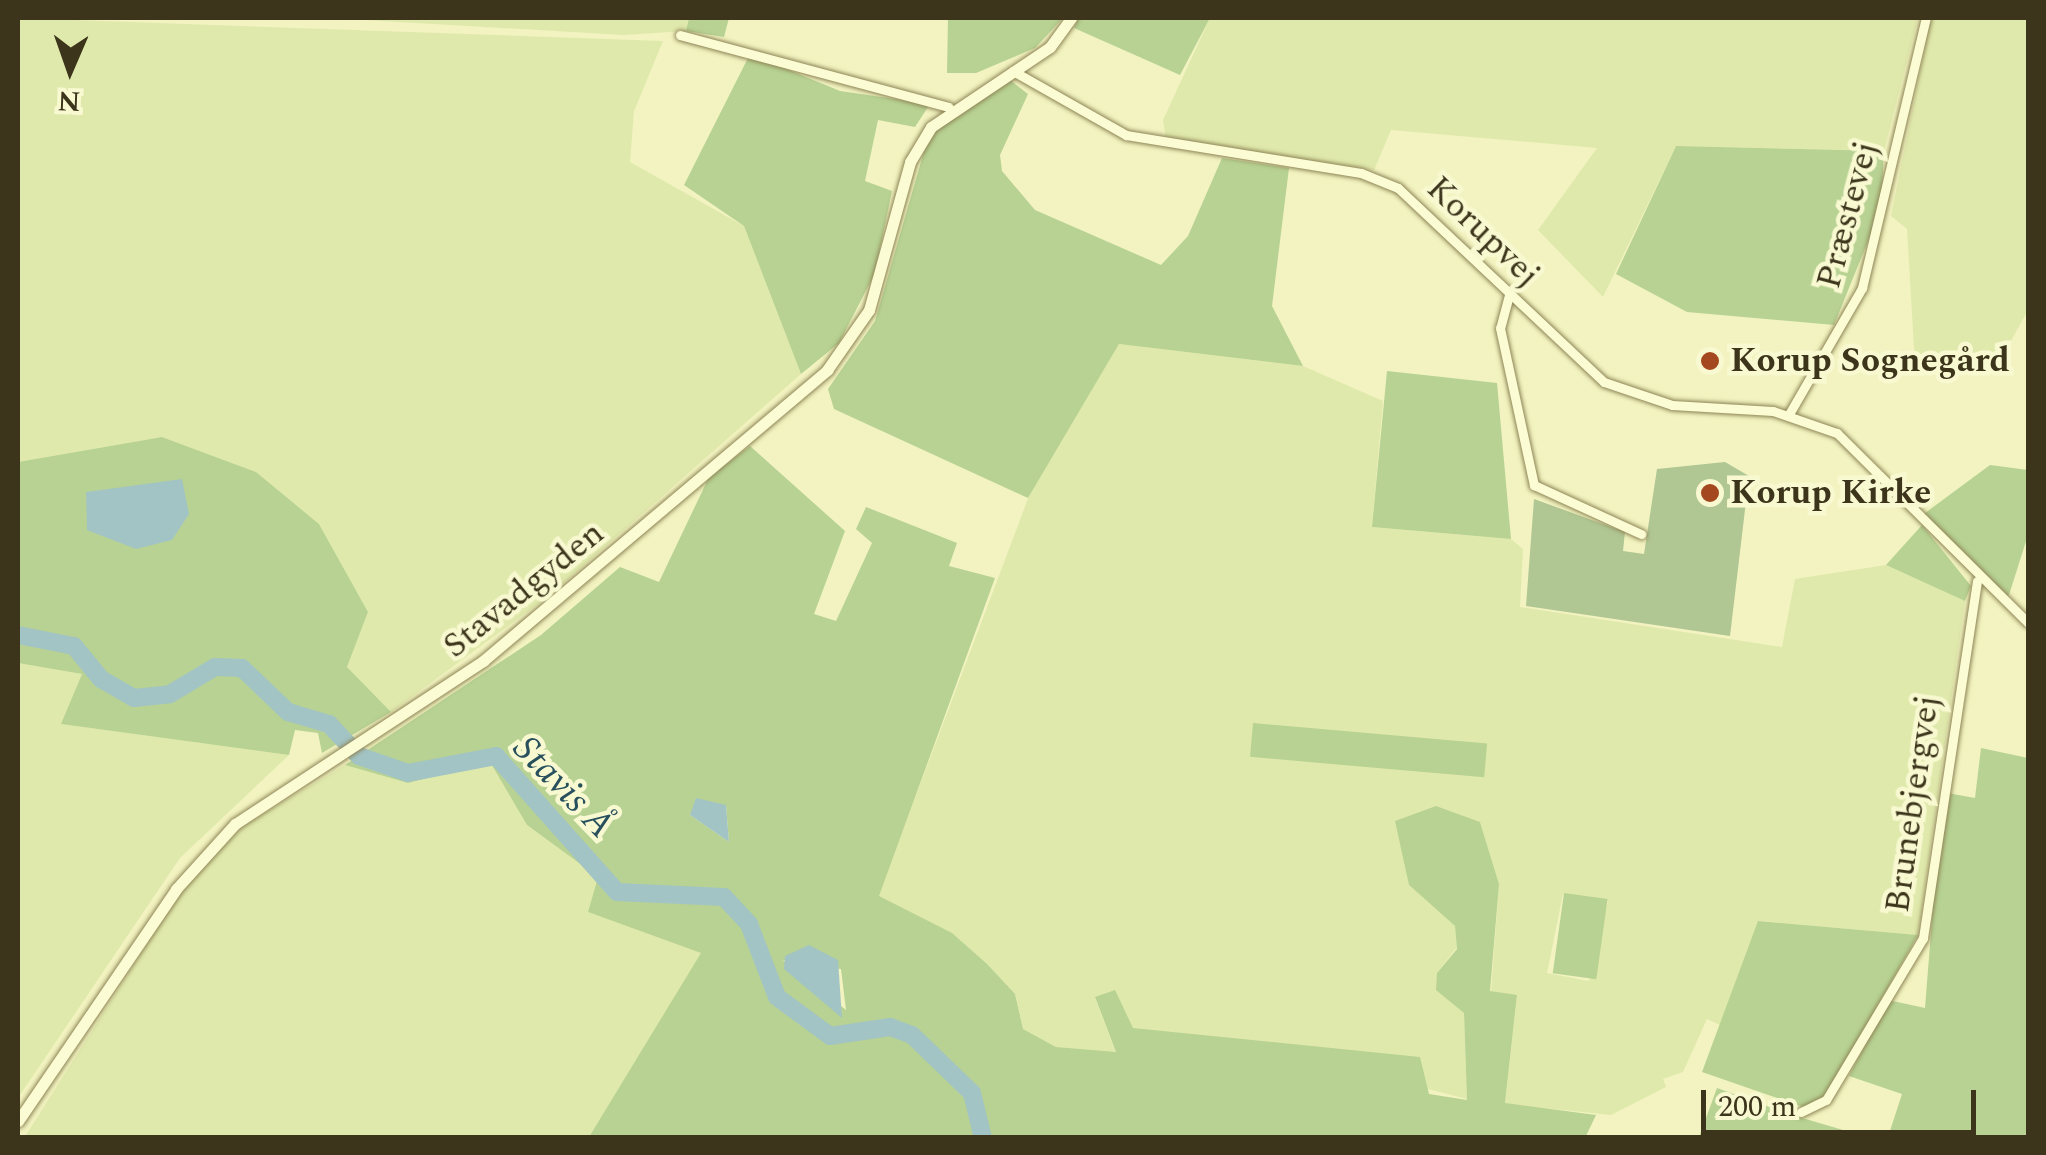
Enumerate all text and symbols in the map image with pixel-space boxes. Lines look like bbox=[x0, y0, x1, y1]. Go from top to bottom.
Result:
north arrow bbox=[20, 20, 120, 120]
text: N bbox=[57, 79, 81, 122]
street label: Præstevej bbox=[1808, 137, 1888, 293]
street label: Korupvej bbox=[1418, 168, 1548, 296]
place label: Korup Sognegård bbox=[1730, 340, 2010, 382]
marker: Korup Sognegård bbox=[1699, 350, 1721, 372]
place label: Korup Kirke bbox=[1730, 472, 1931, 514]
marker: Korup Kirke bbox=[1699, 482, 1721, 504]
street label: Stavadgyden bbox=[435, 512, 613, 668]
street label: Brunebjergvej bbox=[1877, 693, 1949, 915]
water label: Stavis Å bbox=[503, 727, 623, 849]
scale bar bbox=[1706, 1070, 1981, 1132]
text: 200 m bbox=[1718, 1084, 1796, 1130]

